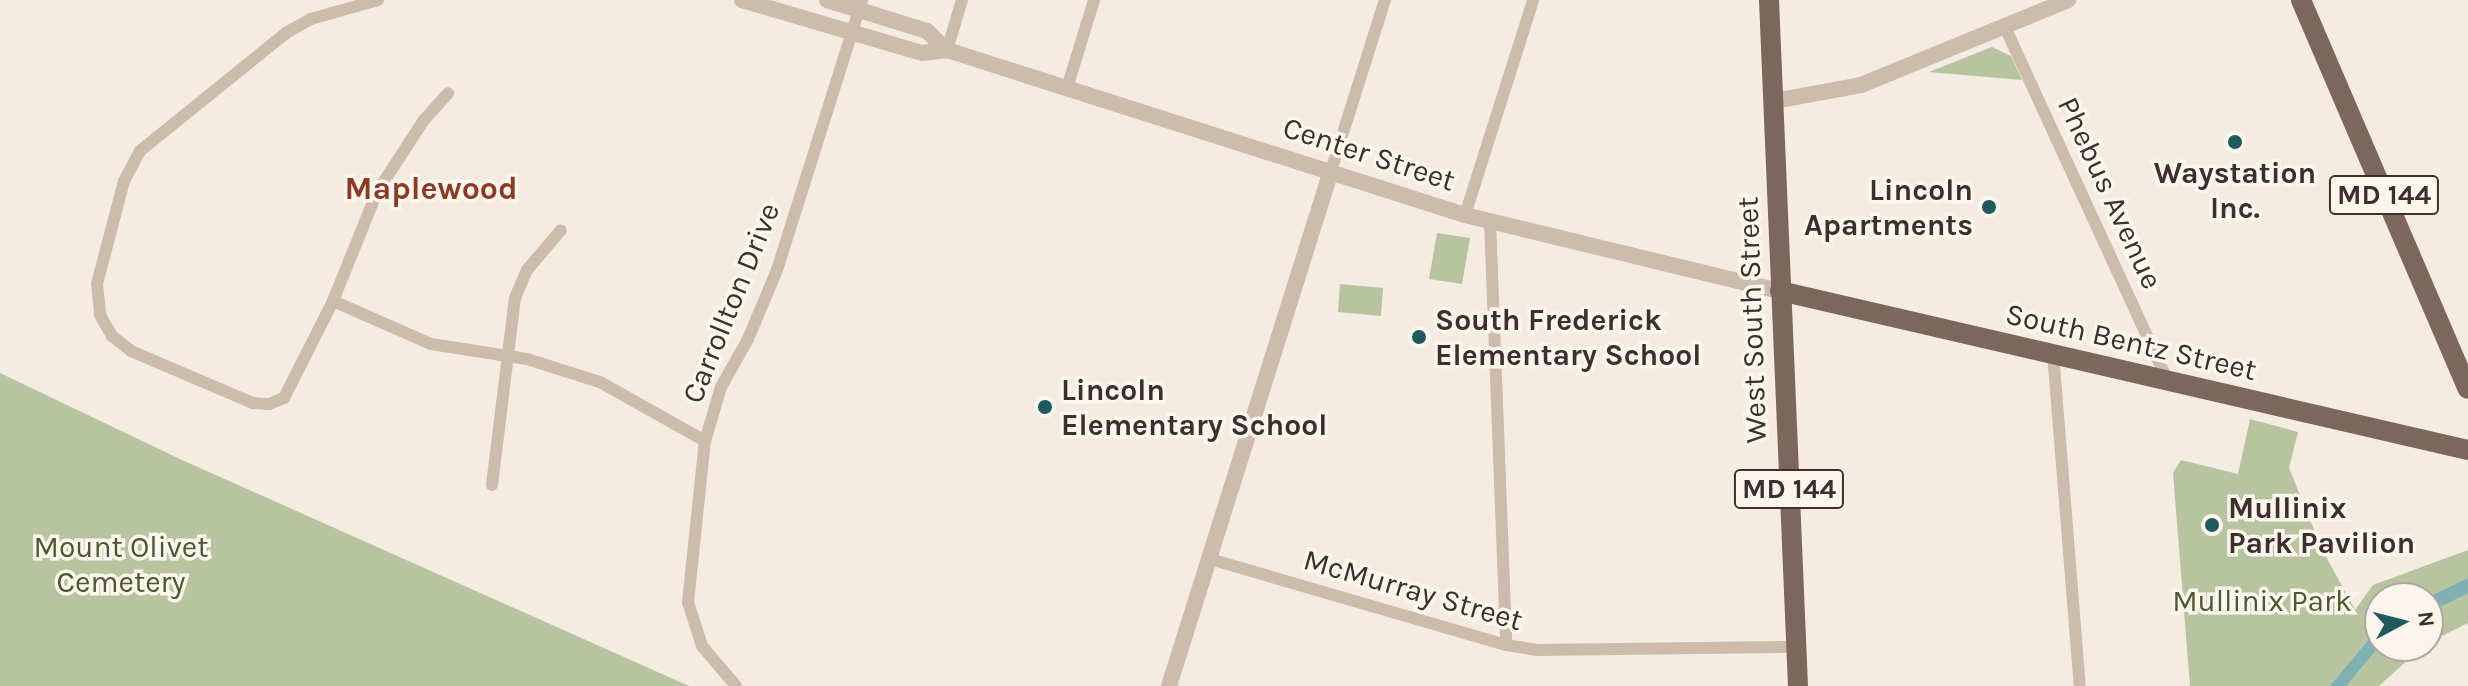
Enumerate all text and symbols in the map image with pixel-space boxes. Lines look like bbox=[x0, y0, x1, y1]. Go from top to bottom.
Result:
street label: Phebus Avenue bbox=[2050, 91, 2170, 295]
street label: Center Street bbox=[1278, 109, 1460, 199]
marker: Waystation Inc. bbox=[2226, 133, 2244, 151]
place label: Waystation Inc. bbox=[2154, 155, 2316, 226]
district label: Maplewood bbox=[344, 170, 518, 208]
road number: MD 144 bbox=[2328, 171, 2440, 219]
place label: Lincoln Apartments bbox=[1804, 172, 1973, 242]
street label: West South Street bbox=[1730, 196, 1774, 444]
street label: Carrollton Drive bbox=[674, 198, 788, 408]
marker: Lincoln Apartments bbox=[1980, 198, 1998, 216]
street label: South Bentz Street bbox=[2002, 296, 2260, 388]
place label: South Frederick Elementary School bbox=[1435, 302, 1701, 372]
marker: South Frederick Elementary School bbox=[1410, 328, 1428, 346]
place label: Lincoln Elementary School bbox=[1061, 372, 1327, 442]
marker: Lincoln Elementary School bbox=[1036, 398, 1054, 416]
road number: MD 144 bbox=[1733, 465, 1845, 513]
place label: Mullinix Park Pavilion bbox=[2228, 490, 2415, 560]
marker: Mullinix Park Pavilion bbox=[2203, 516, 2221, 534]
park label: Mount Olivet Cemetery bbox=[34, 529, 208, 600]
street label: McMurray Street bbox=[1299, 542, 1527, 638]
north arrow bbox=[2364, 582, 2444, 662]
park label: Mullinix Park bbox=[2172, 583, 2352, 619]
text: N bbox=[2412, 610, 2440, 629]

